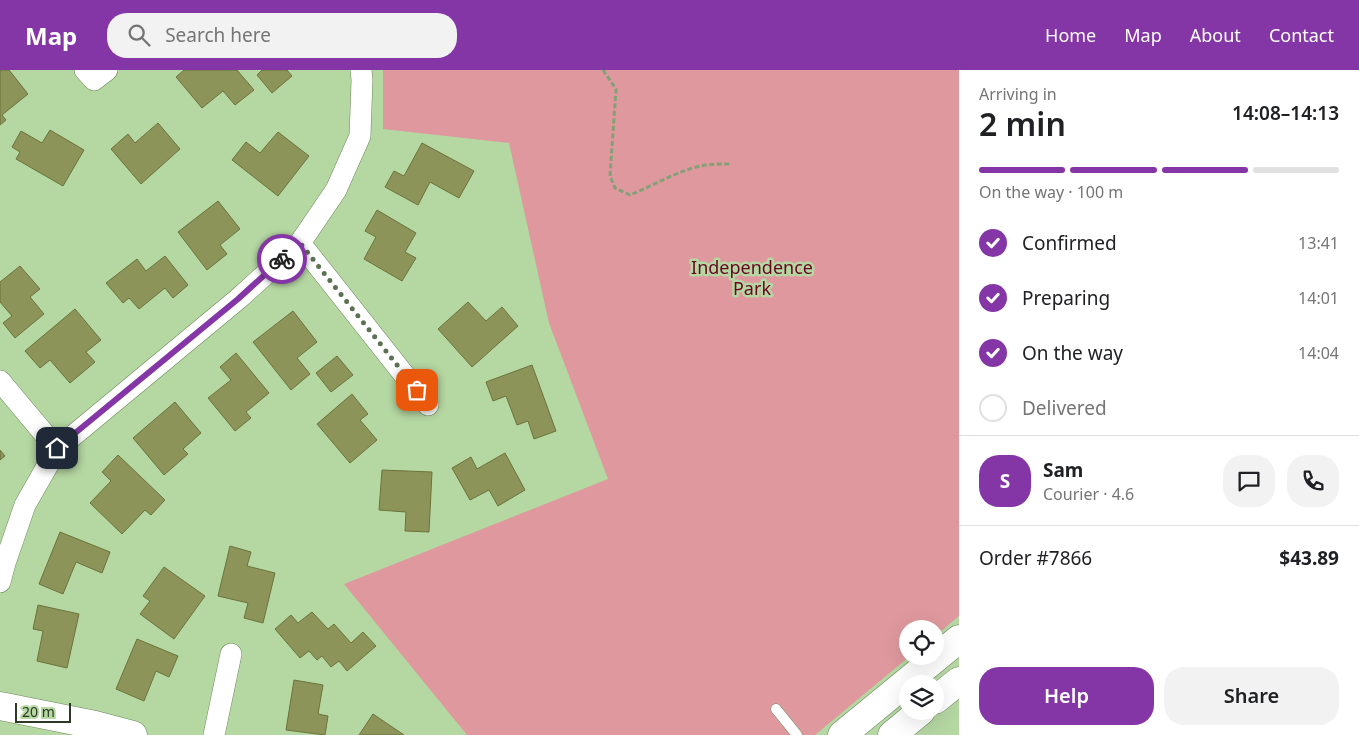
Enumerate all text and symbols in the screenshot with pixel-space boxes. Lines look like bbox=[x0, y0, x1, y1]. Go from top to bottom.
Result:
search box bbox=[107, 13, 457, 58]
text: Map bbox=[25, 19, 77, 52]
icon: search bbox=[125, 21, 153, 49]
text: Search here bbox=[165, 22, 271, 48]
text: Home bbox=[1045, 23, 1096, 47]
text: Map bbox=[1124, 23, 1162, 47]
text: About bbox=[1190, 23, 1241, 47]
text: Contact bbox=[1269, 23, 1334, 47]
text: Arriving in bbox=[979, 83, 1057, 105]
text: 14:08–14:13 bbox=[1232, 100, 1339, 126]
text: 2 min bbox=[979, 102, 1066, 145]
text: On the way · 100 m bbox=[979, 181, 1123, 203]
icon: check bbox=[979, 229, 1007, 257]
text: Confirmed bbox=[1022, 230, 1117, 256]
text: 13:41 bbox=[1298, 232, 1339, 254]
courier bbox=[257, 234, 307, 284]
icon: bike bbox=[268, 245, 296, 273]
park label: Independence Park bbox=[691, 255, 813, 300]
icon: check bbox=[979, 284, 1007, 312]
text: Preparing bbox=[1022, 285, 1110, 311]
text: 14:01 bbox=[1298, 287, 1339, 309]
icon: check bbox=[979, 339, 1007, 367]
text: On the way bbox=[1022, 340, 1123, 366]
text: 14:04 bbox=[1298, 342, 1339, 364]
pin bbox=[396, 369, 438, 411]
icon: bag bbox=[403, 376, 431, 404]
text: Delivered bbox=[1022, 395, 1107, 421]
pin bbox=[36, 427, 78, 469]
icon: home bbox=[43, 434, 71, 462]
button: chat bbox=[1223, 455, 1275, 507]
button: phone bbox=[1287, 455, 1339, 507]
text: Sam bbox=[1043, 457, 1083, 483]
text: S bbox=[1000, 468, 1010, 494]
text: Courier · 4.6 bbox=[1043, 483, 1134, 505]
text: Order #7866 bbox=[979, 545, 1092, 571]
text: $43.89 bbox=[1279, 545, 1339, 571]
map controls bbox=[899, 620, 944, 720]
button: locate bbox=[899, 620, 944, 665]
button: Help bbox=[979, 667, 1154, 725]
button: Share bbox=[1164, 667, 1339, 725]
button: layers bbox=[899, 675, 944, 720]
scale bar bbox=[15, 700, 71, 723]
text: 20 m bbox=[22, 702, 55, 721]

